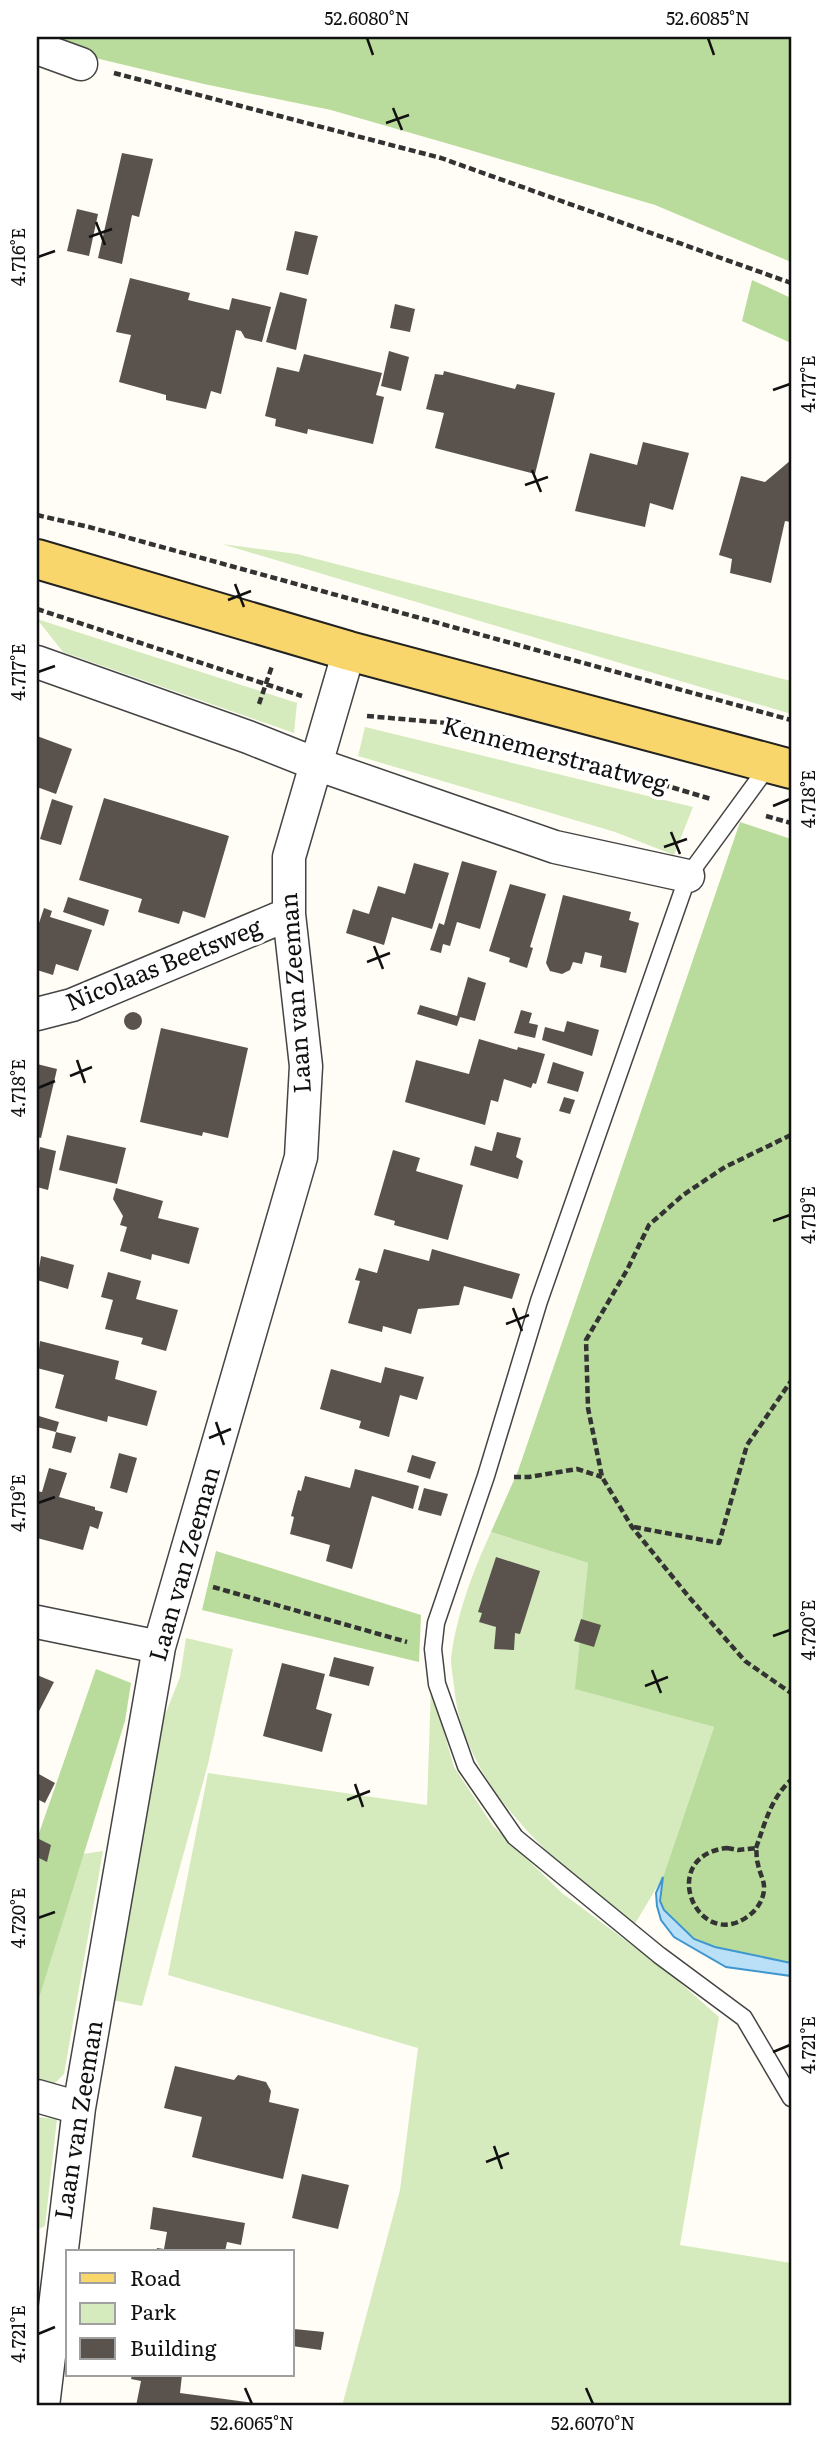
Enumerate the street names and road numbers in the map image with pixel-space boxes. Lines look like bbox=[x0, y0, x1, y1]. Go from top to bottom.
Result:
street label: Kennemerstraatweg bbox=[439, 706, 673, 800]
street label: Laan van Zeeman bbox=[269, 892, 318, 1095]
street label: Nicolaas Beetsweg bbox=[60, 907, 267, 1018]
street label: Laan van Zeeman bbox=[138, 1462, 227, 1665]
street label: Laan van Zeeman bbox=[44, 2017, 110, 2222]

